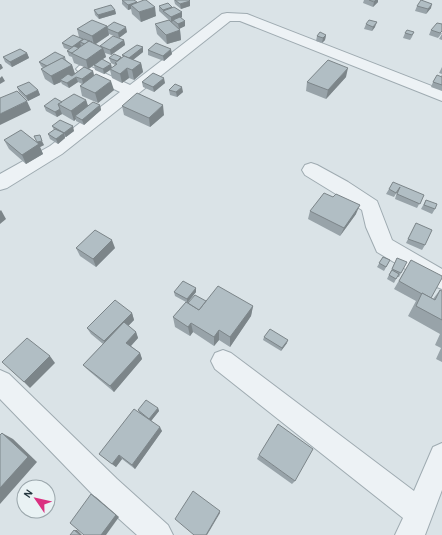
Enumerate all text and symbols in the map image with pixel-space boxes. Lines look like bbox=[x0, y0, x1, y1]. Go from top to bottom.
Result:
north arrow bbox=[16, 479, 56, 519]
text: N bbox=[21, 487, 35, 500]

